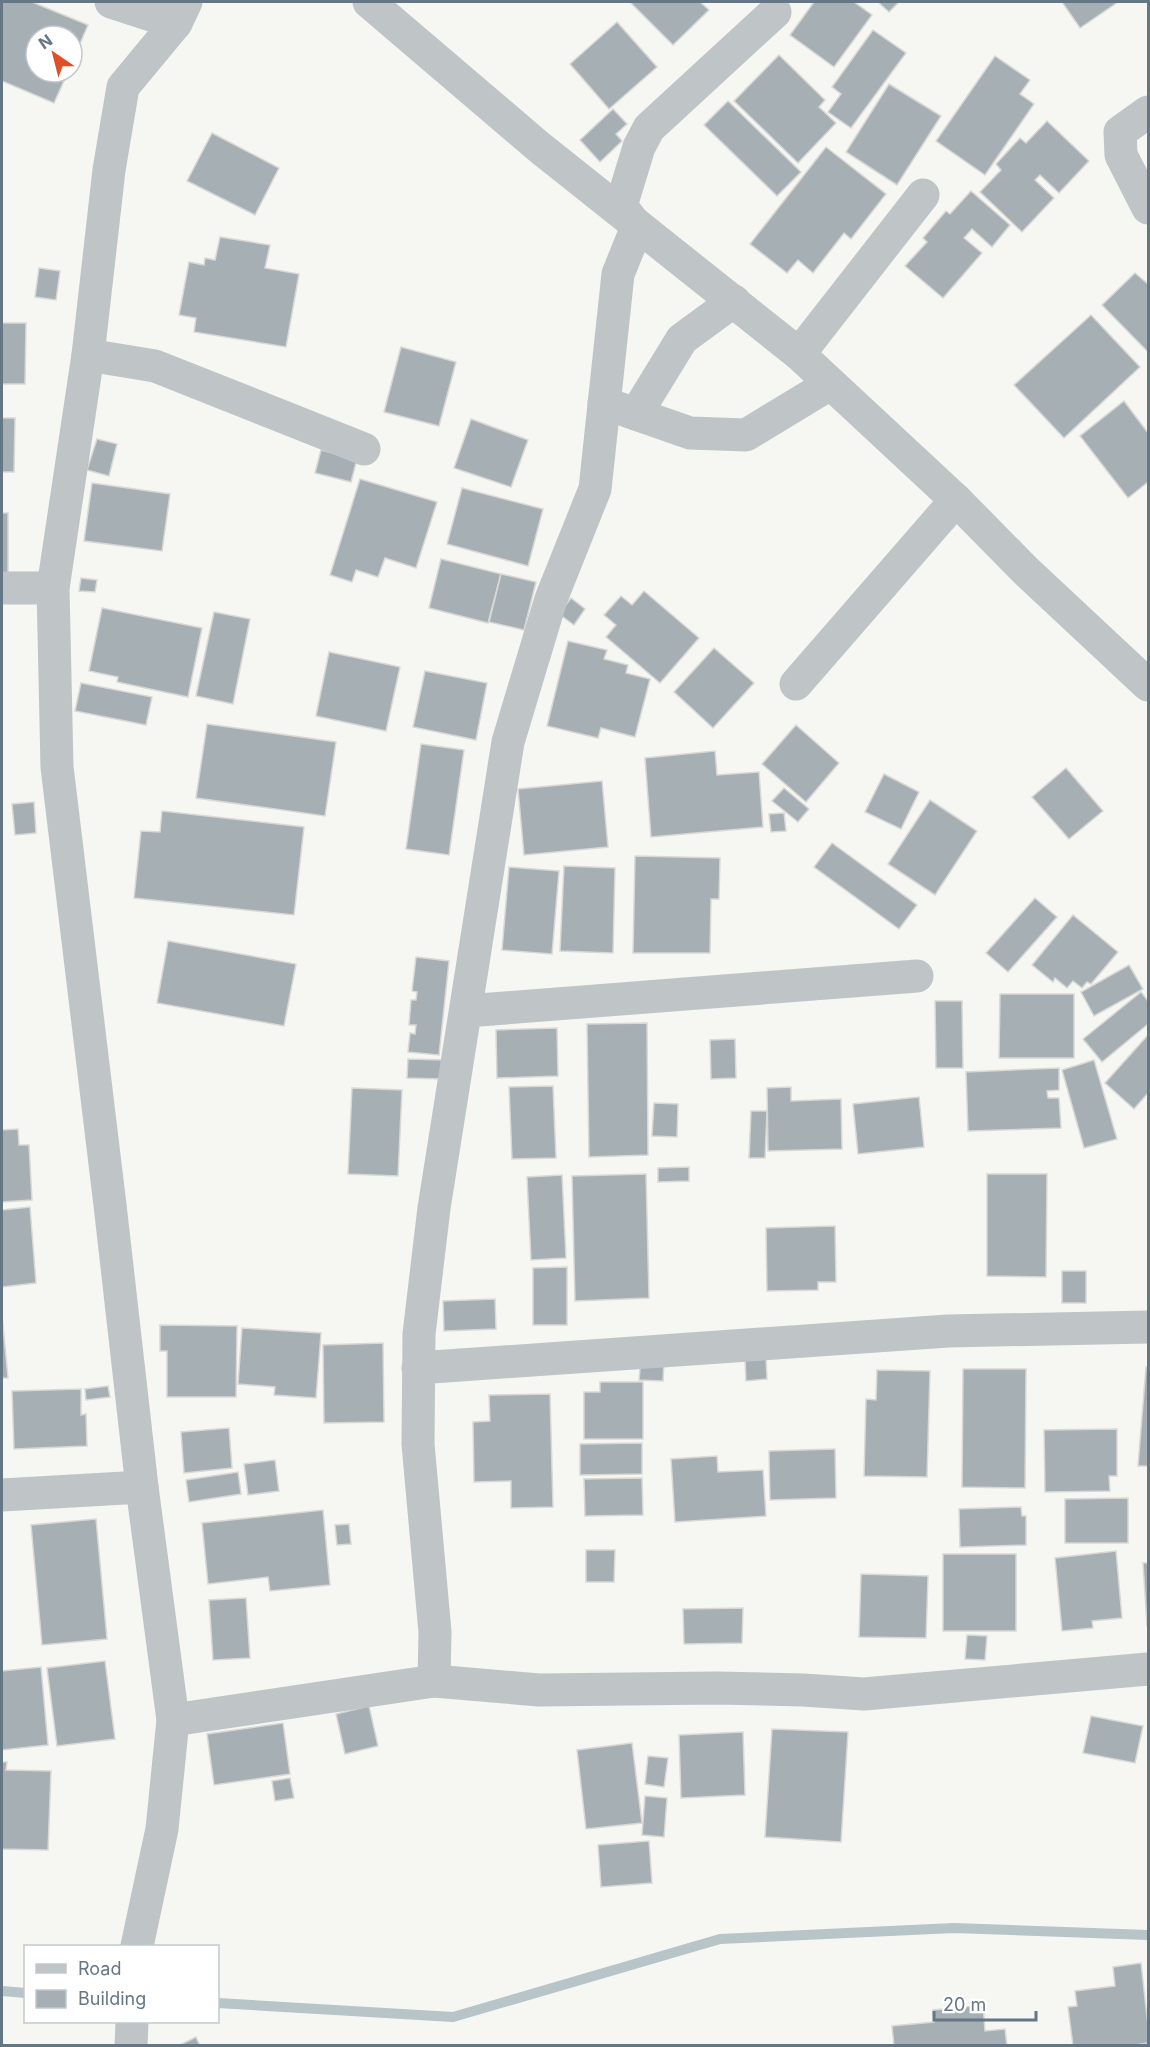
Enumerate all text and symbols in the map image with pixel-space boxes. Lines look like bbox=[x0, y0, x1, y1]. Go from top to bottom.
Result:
north arrow bbox=[24, 24, 84, 84]
text: N bbox=[35, 30, 56, 53]
legend bbox=[24, 1945, 219, 2023]
text: Road bbox=[78, 1958, 121, 1979]
scale bar bbox=[934, 1984, 1036, 2022]
text: Building bbox=[78, 1988, 146, 2009]
text: 20 m bbox=[943, 1994, 986, 2015]

